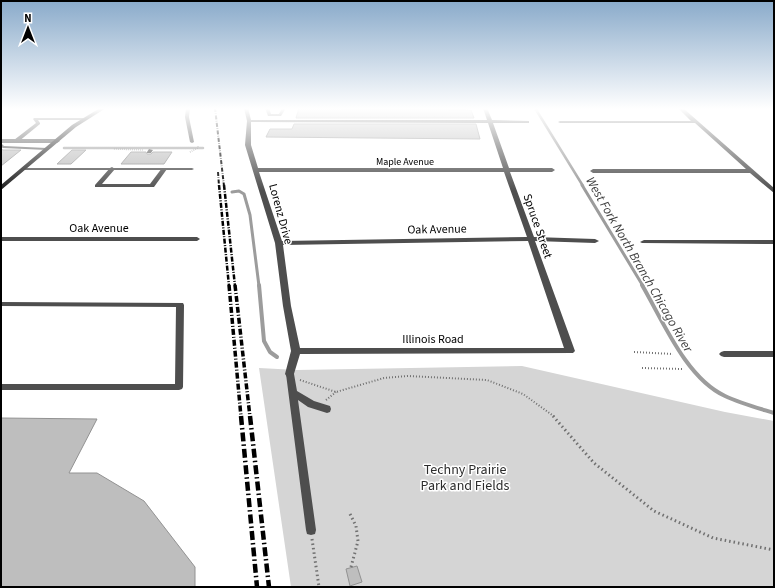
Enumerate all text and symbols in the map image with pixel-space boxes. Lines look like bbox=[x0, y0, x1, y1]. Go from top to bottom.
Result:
north arrow bbox=[8, 8, 48, 48]
text: N bbox=[24, 11, 32, 26]
street label: Maple Avenue bbox=[376, 155, 434, 169]
water label: West Fork North Branch Chicago River bbox=[581, 174, 697, 356]
street label: Lorenz Drive bbox=[264, 182, 297, 246]
street label: Spruce Street bbox=[519, 192, 557, 261]
street label: Oak Avenue bbox=[69, 220, 129, 237]
street label: Oak Avenue bbox=[407, 220, 467, 239]
street label: Illinois Road bbox=[402, 331, 464, 348]
park label: Techny Prairie Park and Fields bbox=[421, 460, 510, 496]

